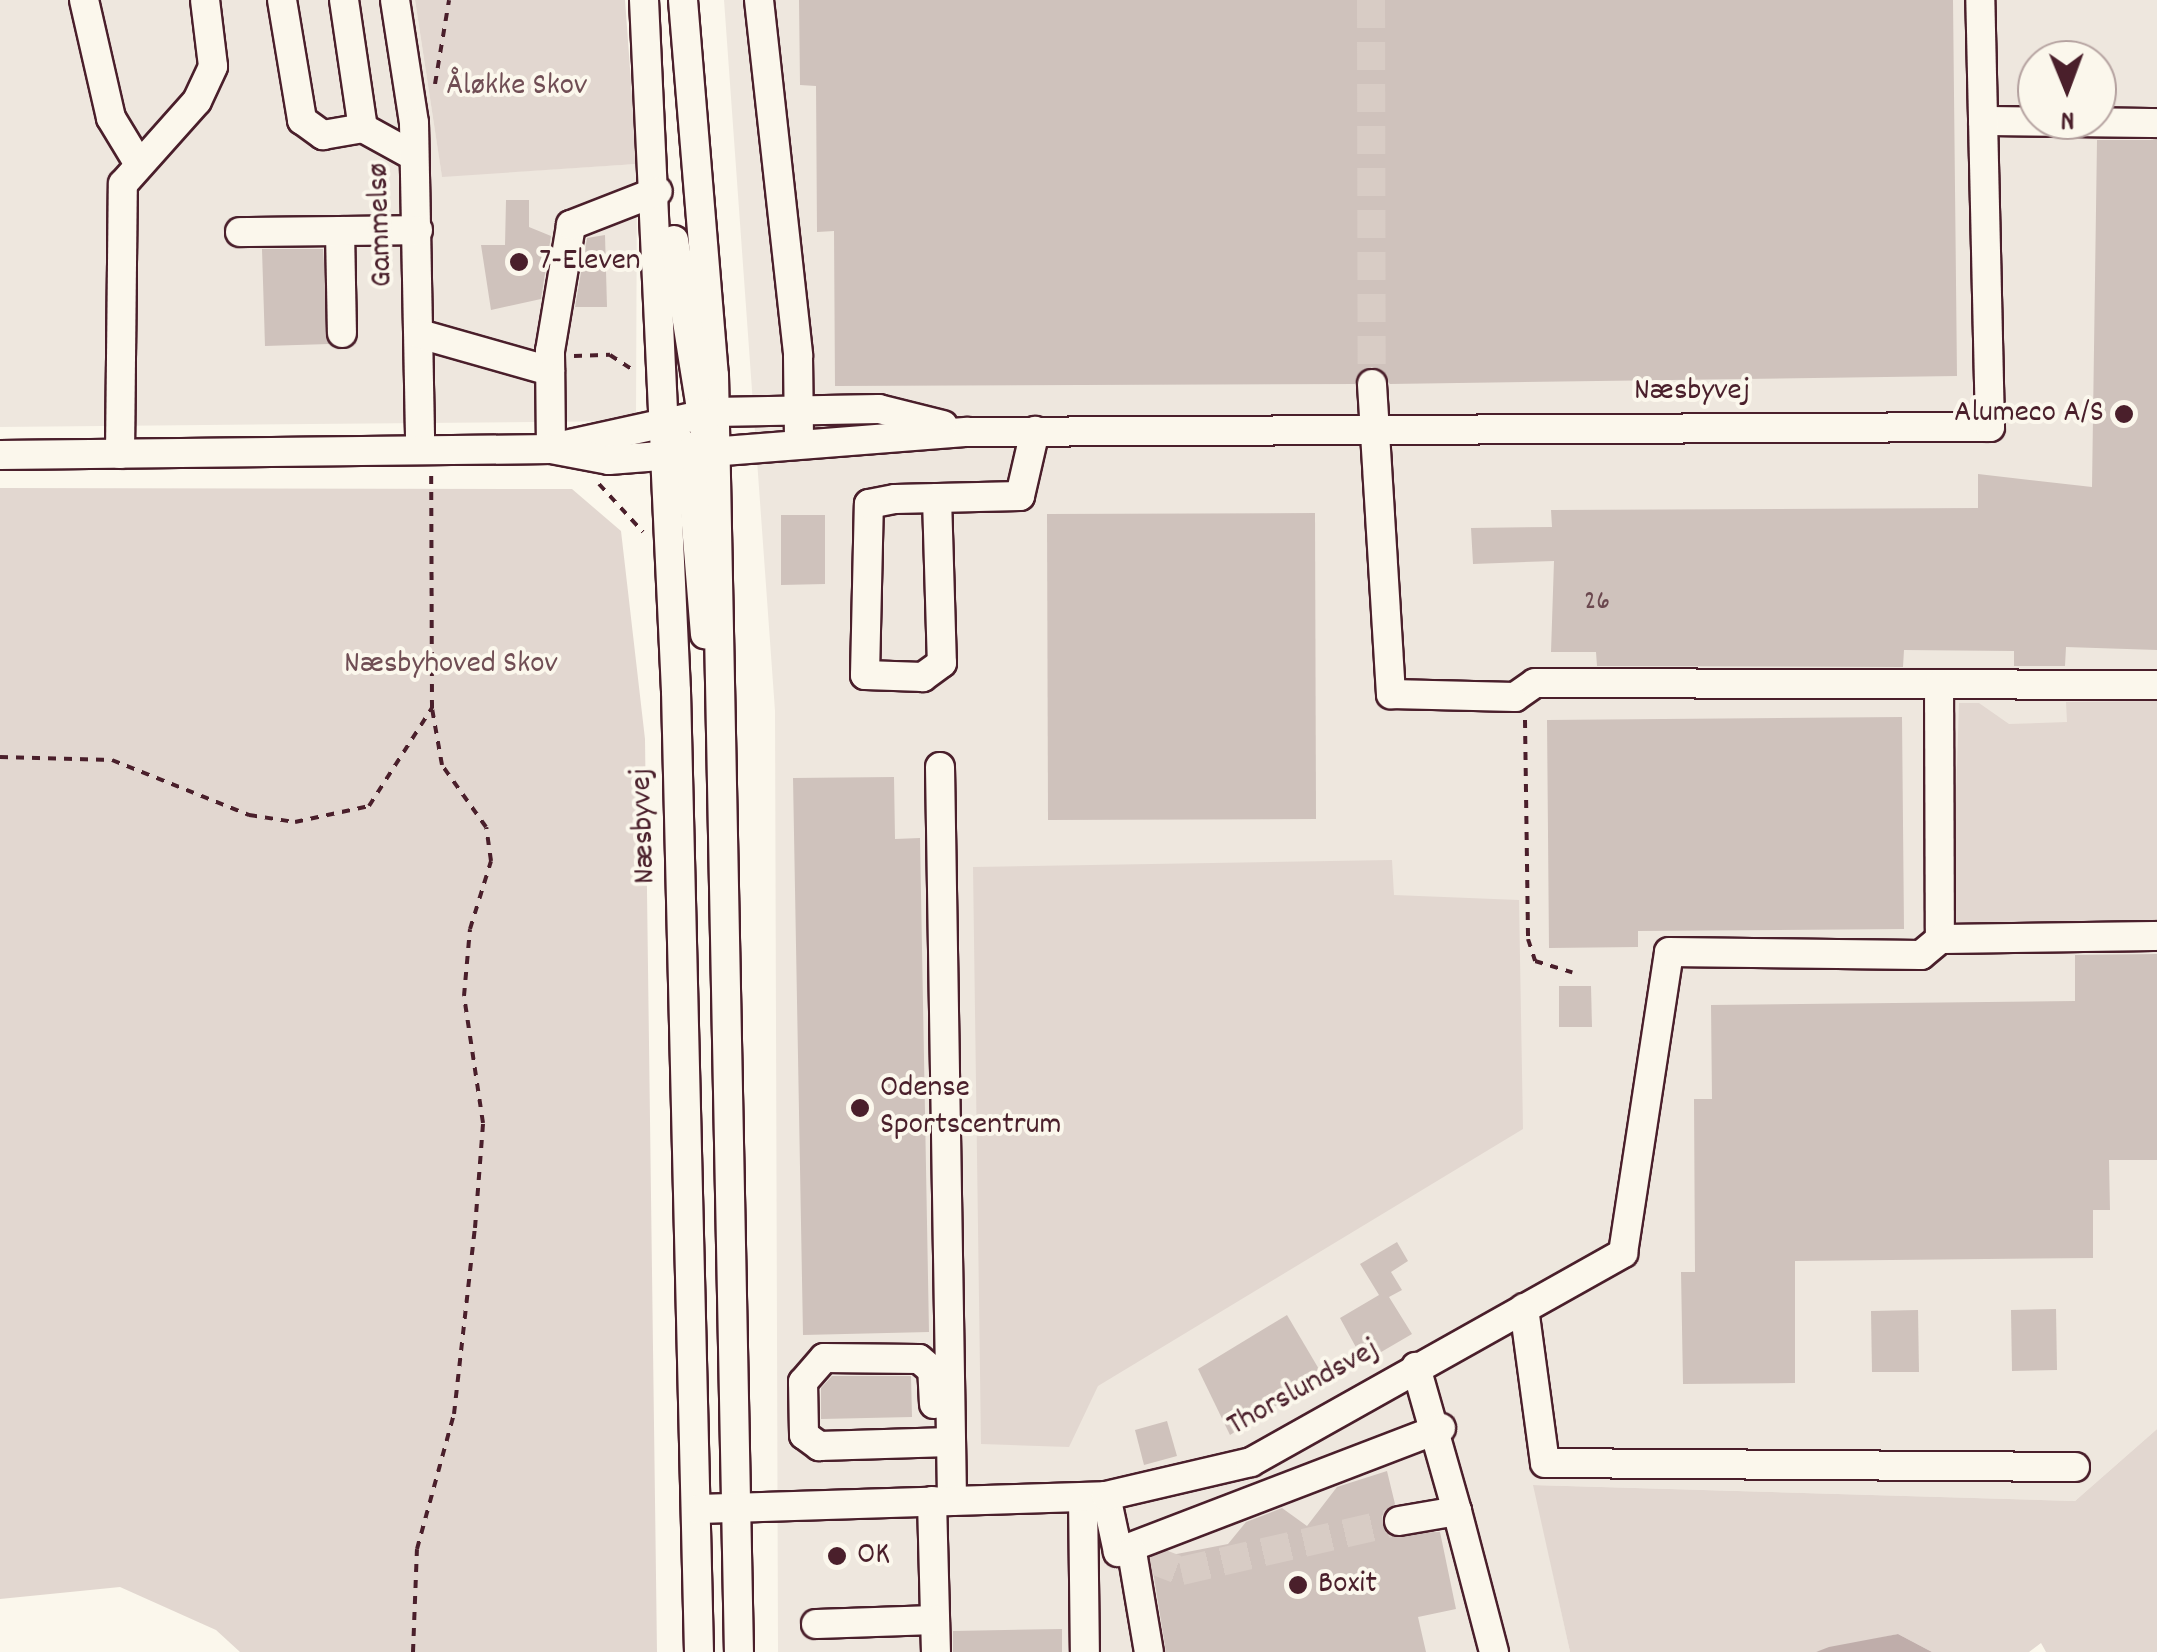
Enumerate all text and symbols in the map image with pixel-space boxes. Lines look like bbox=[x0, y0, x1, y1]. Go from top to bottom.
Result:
north arrow bbox=[2017, 40, 2117, 140]
park label: Åløkke Skov bbox=[447, 68, 587, 106]
text: N bbox=[2060, 98, 2075, 138]
street label: Gammelsø bbox=[361, 162, 403, 288]
place label: 7-Eleven bbox=[539, 243, 641, 281]
marker: 7-Eleven bbox=[508, 251, 530, 273]
street label: Næsbyvej bbox=[1634, 373, 1750, 411]
place label: Alumeco A/S bbox=[1954, 395, 2104, 433]
marker: Alumeco A/S bbox=[2113, 403, 2135, 425]
house number: 26 bbox=[1584, 586, 1610, 620]
park label: Næsbyhoved Skov bbox=[344, 646, 558, 684]
street label: Næsbyvej bbox=[624, 767, 666, 885]
place label: Odense Sportscentrum bbox=[880, 1071, 1061, 1146]
marker: Odense Sportscentrum bbox=[849, 1097, 871, 1119]
street label: Thorslundsvej bbox=[1221, 1332, 1387, 1446]
place label: OK bbox=[857, 1537, 890, 1575]
marker: OK bbox=[826, 1545, 848, 1567]
place label: Boxit bbox=[1318, 1566, 1377, 1604]
marker: Boxit bbox=[1287, 1574, 1309, 1596]

